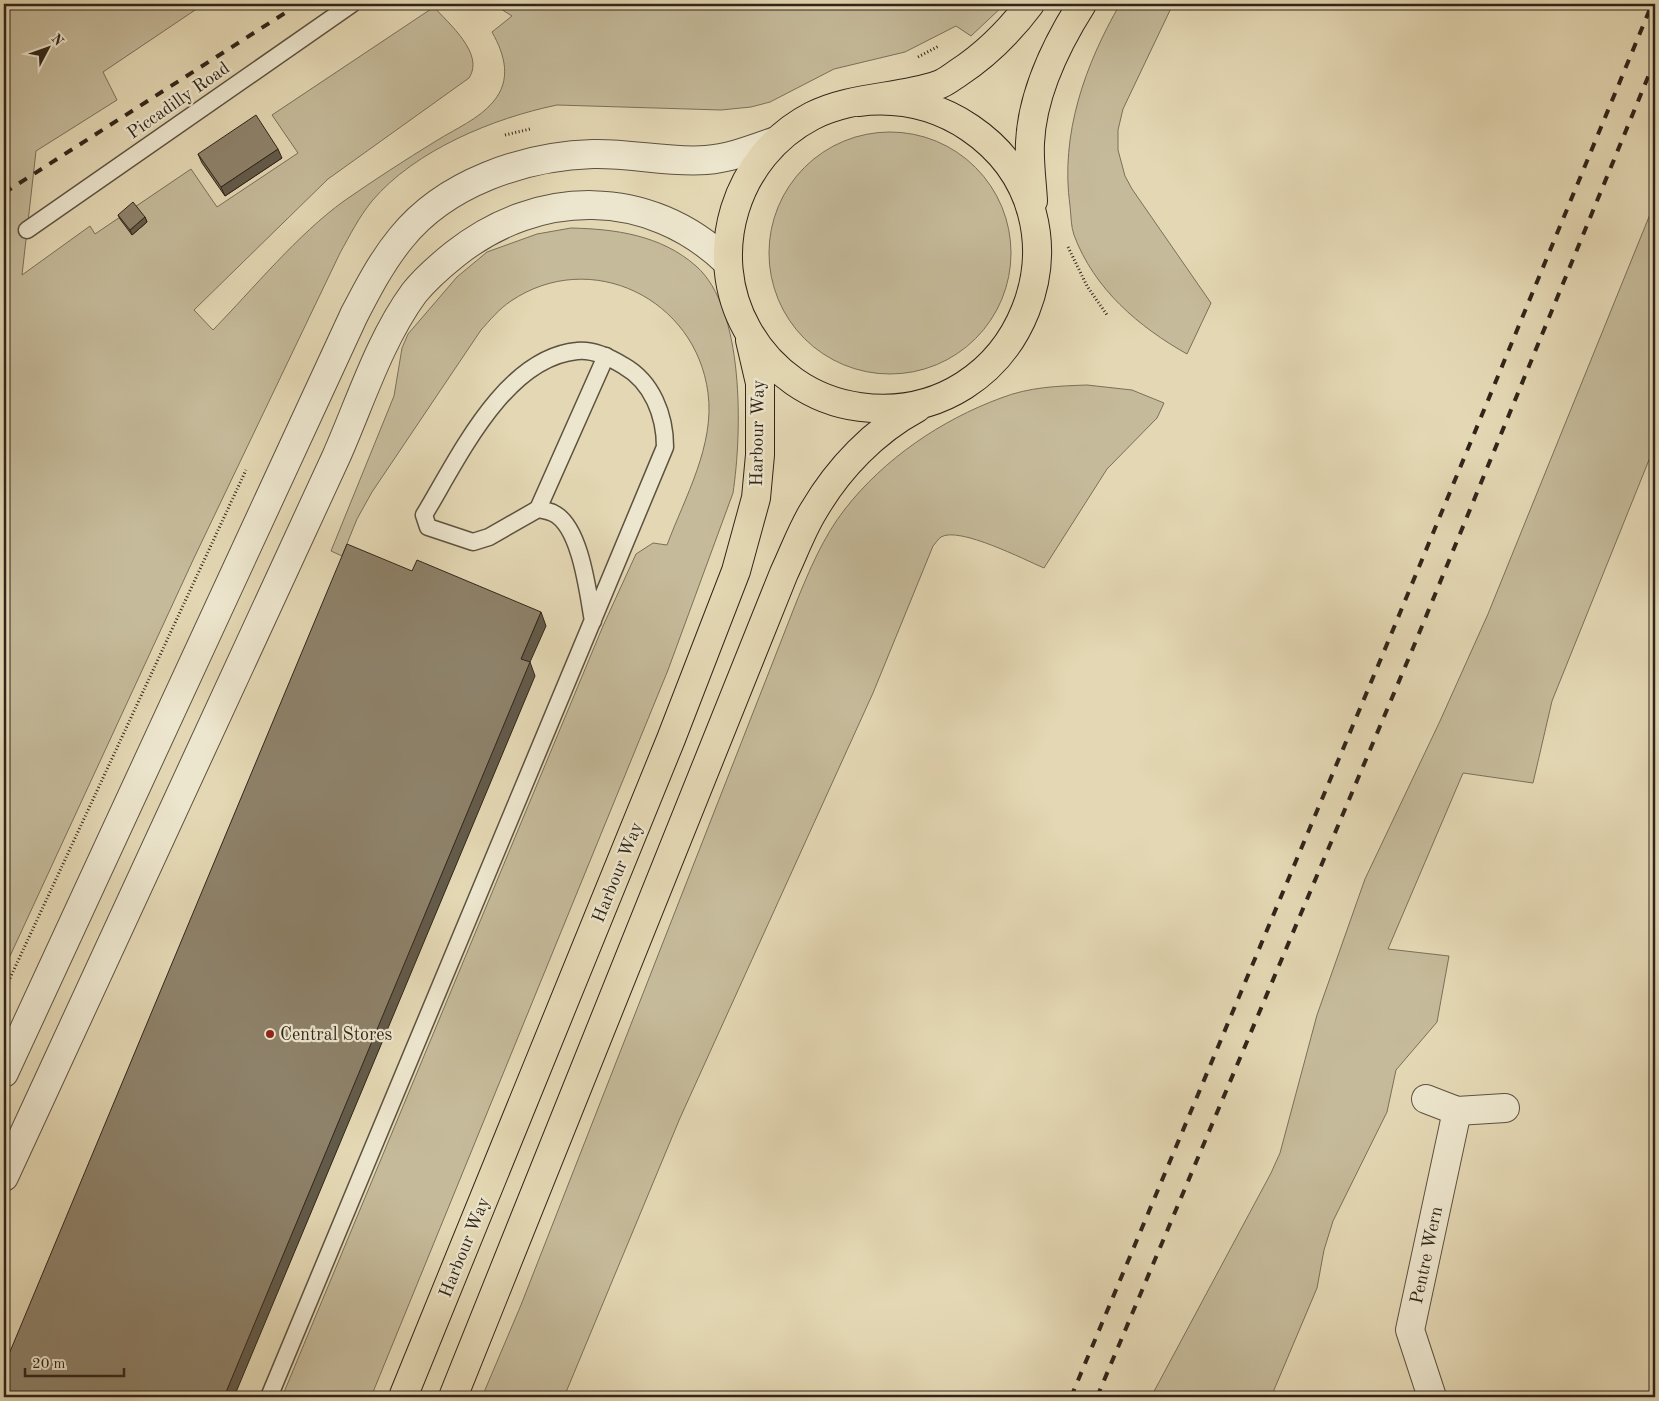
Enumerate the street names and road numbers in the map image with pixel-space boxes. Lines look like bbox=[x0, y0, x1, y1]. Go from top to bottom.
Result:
street label: Piccadilly Road bbox=[124, 59, 233, 143]
street label: Harbour Way bbox=[748, 379, 768, 486]
street label: Harbour Way bbox=[590, 819, 646, 925]
street label: Harbour Way bbox=[437, 1194, 493, 1300]
street label: Pentre Wern bbox=[1408, 1205, 1446, 1306]

